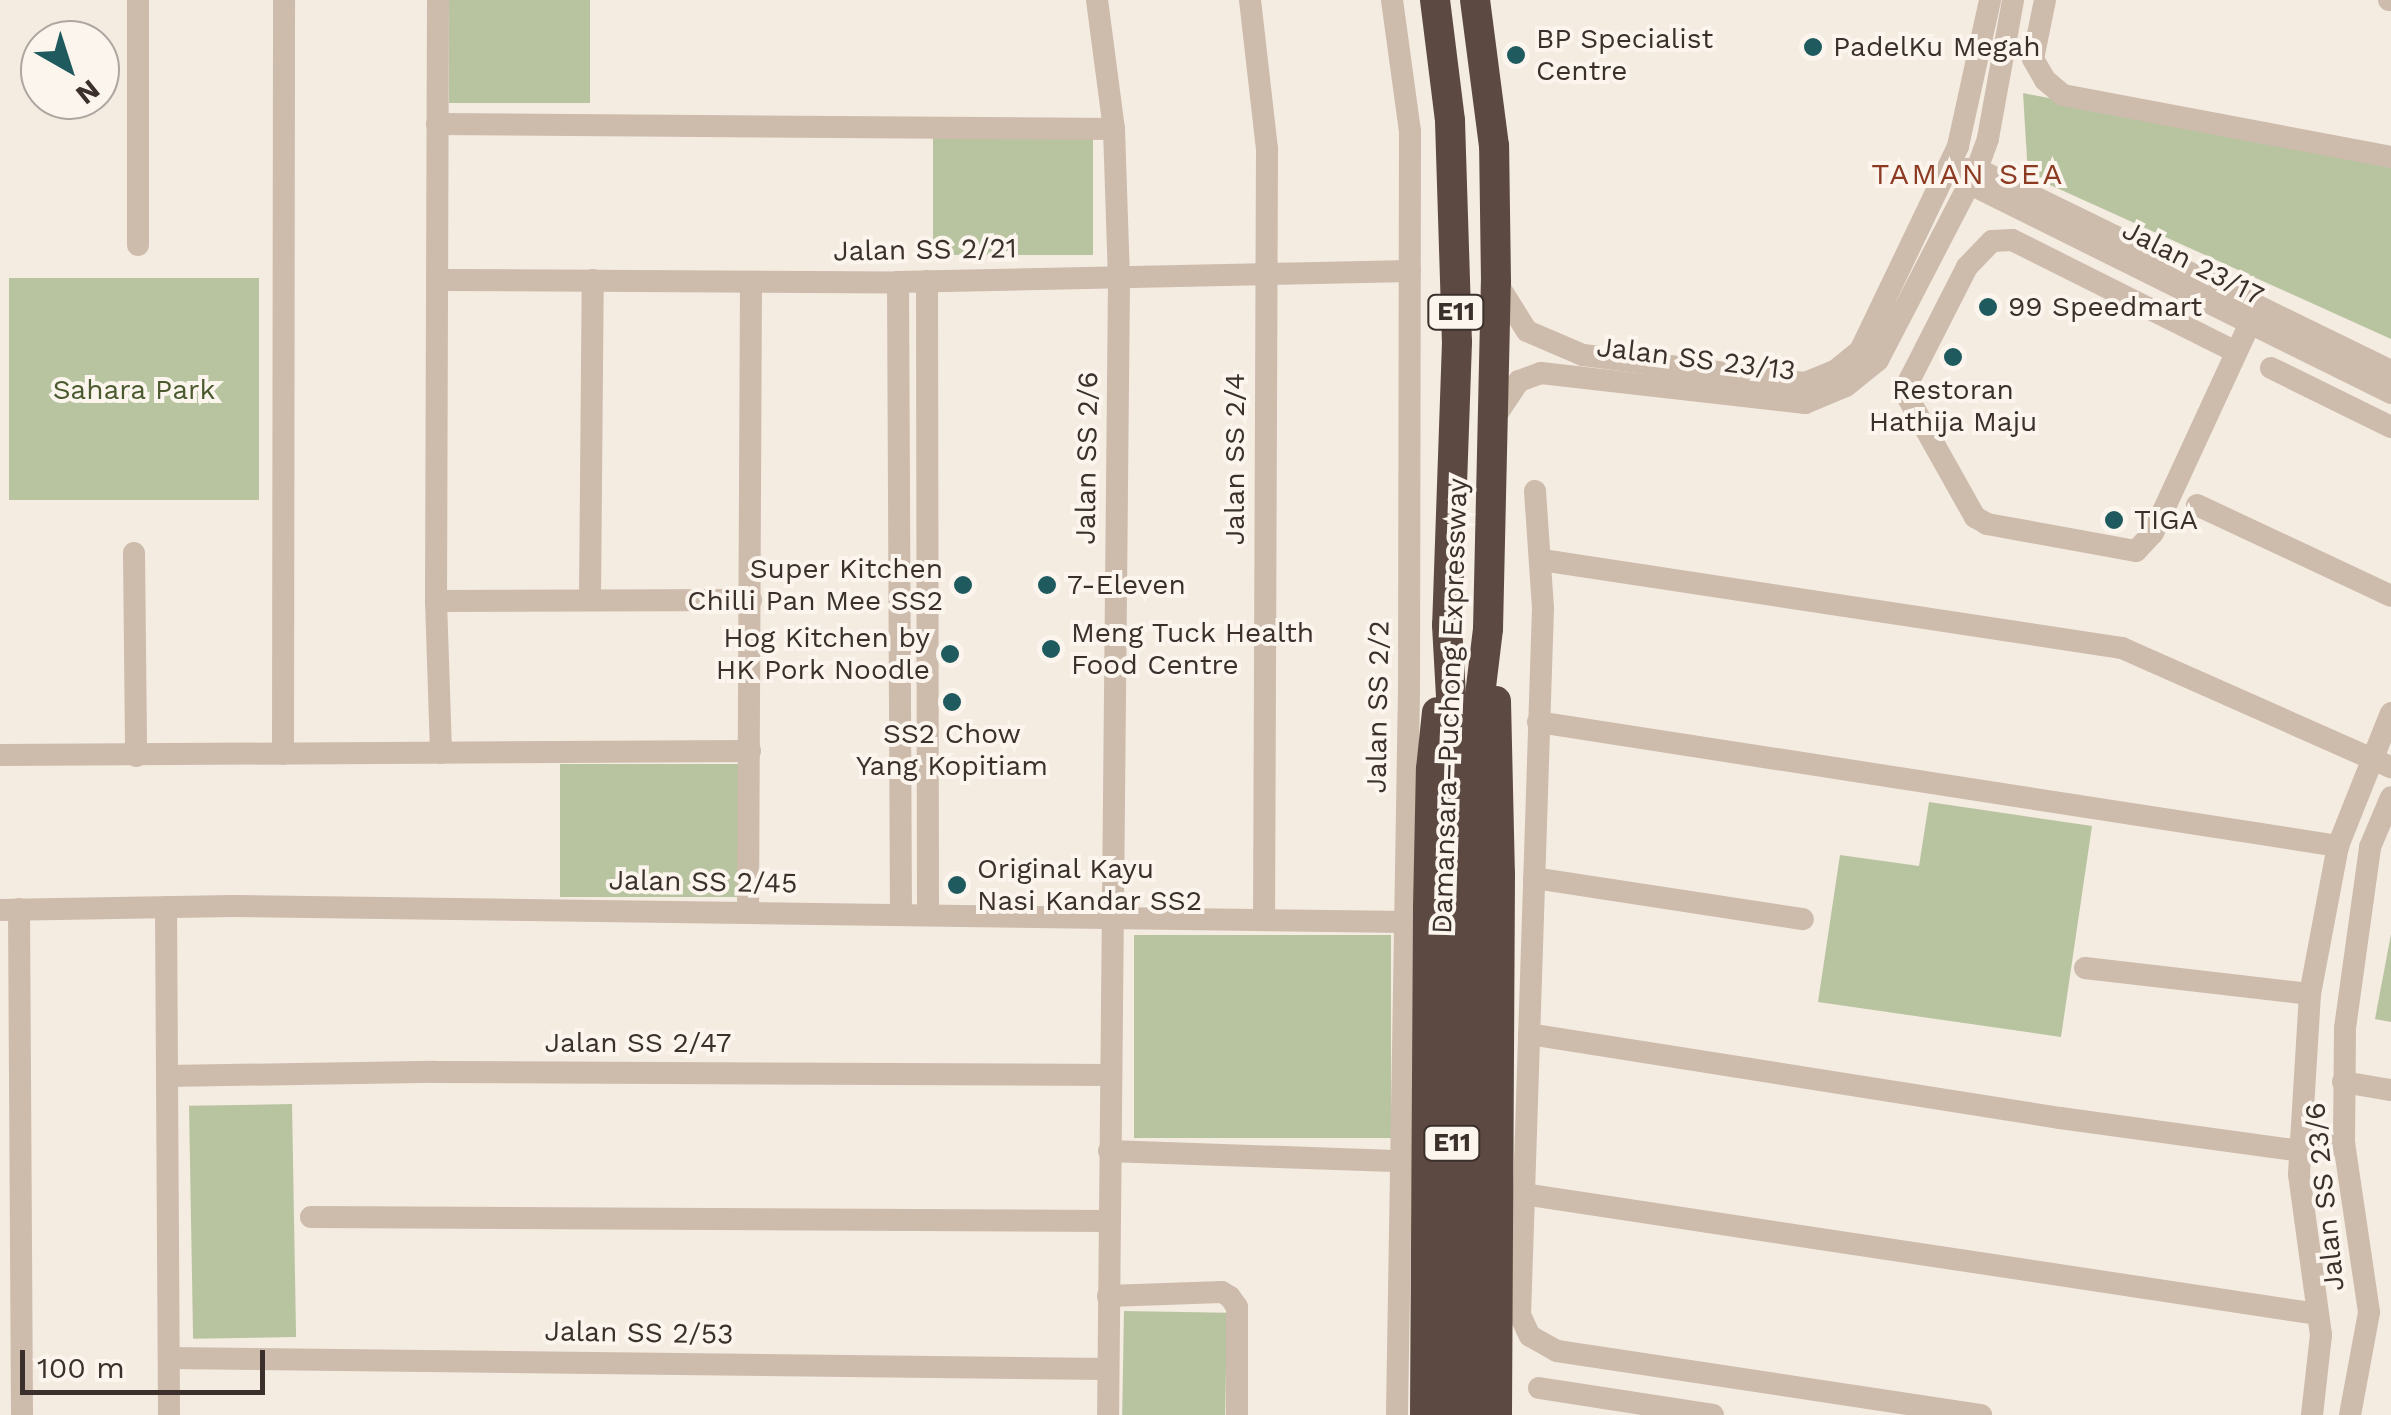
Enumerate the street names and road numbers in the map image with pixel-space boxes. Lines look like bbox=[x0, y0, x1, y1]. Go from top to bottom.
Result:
street label: Jalan 23/17 bbox=[2117, 213, 2269, 313]
street label: Jalan SS 2/21 bbox=[833, 232, 1017, 268]
road number: E11 bbox=[1426, 292, 1486, 332]
street label: Jalan SS 23/13 bbox=[1595, 330, 1797, 388]
street label: Jalan SS 2/6 bbox=[1069, 371, 1105, 545]
street label: Jalan SS 2/4 bbox=[1218, 373, 1252, 545]
street label: Damansara–Puchong Expressway bbox=[1425, 477, 1475, 935]
street label: Jalan SS 2/2 bbox=[1360, 620, 1396, 794]
street label: Jalan SS 2/45 bbox=[608, 864, 798, 900]
street label: Jalan SS 2/47 bbox=[545, 1026, 731, 1060]
street label: Jalan SS 23/6 bbox=[2298, 1101, 2352, 1293]
road number: E11 bbox=[1422, 1123, 1482, 1163]
street label: Jalan SS 2/53 bbox=[544, 1315, 734, 1351]

